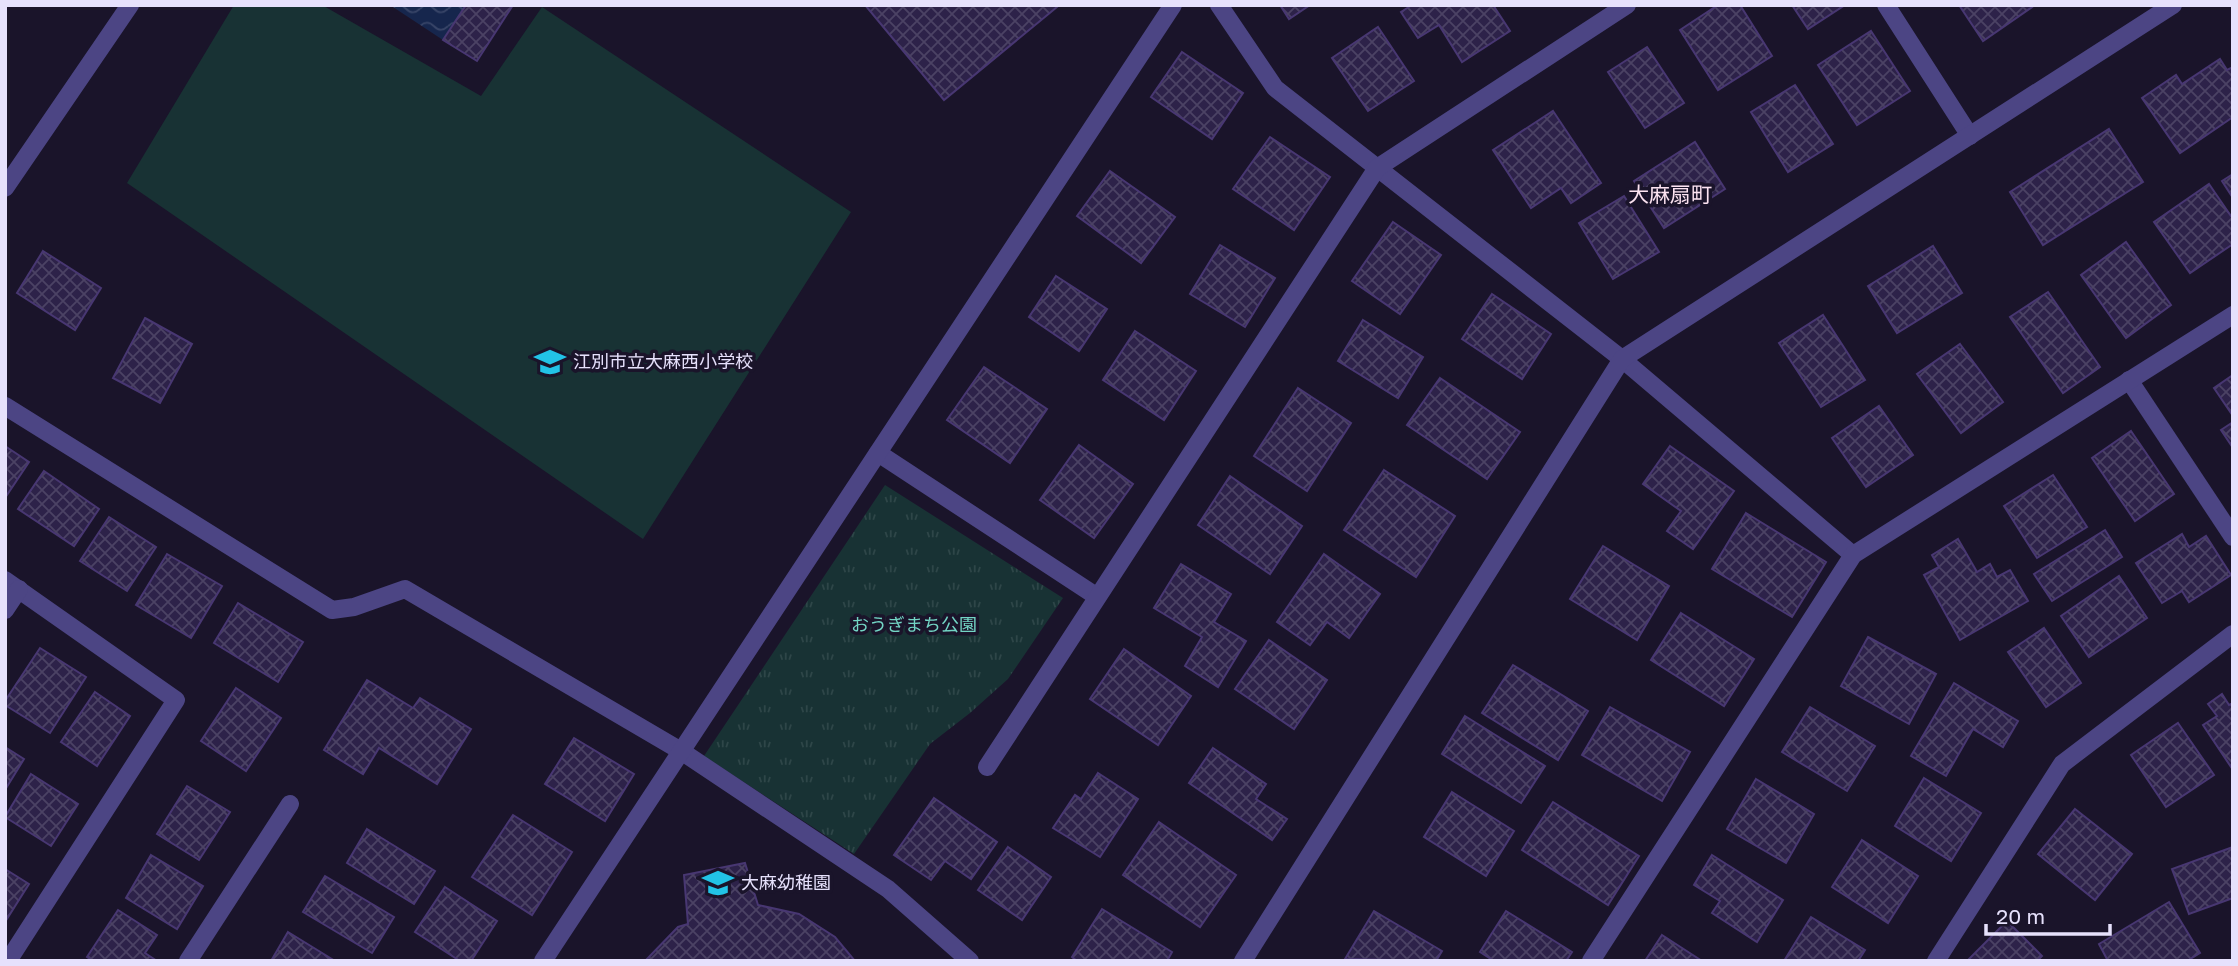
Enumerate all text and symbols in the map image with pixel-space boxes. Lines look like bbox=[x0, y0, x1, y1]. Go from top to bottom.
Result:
district label: 大麻扇町 bbox=[1628, 181, 1712, 207]
school or university icon: 江別市立大麻西小学校 bbox=[533, 345, 567, 379]
place label: 江別市立大麻西小学校 bbox=[573, 350, 753, 372]
park label: おうぎまち公園 bbox=[851, 613, 977, 635]
school or university icon: 大麻幼稚園 bbox=[701, 866, 735, 900]
place label: 大麻幼稚園 bbox=[741, 871, 831, 893]
scale bar bbox=[1986, 892, 2110, 936]
text: 20 m bbox=[1996, 903, 2045, 929]

